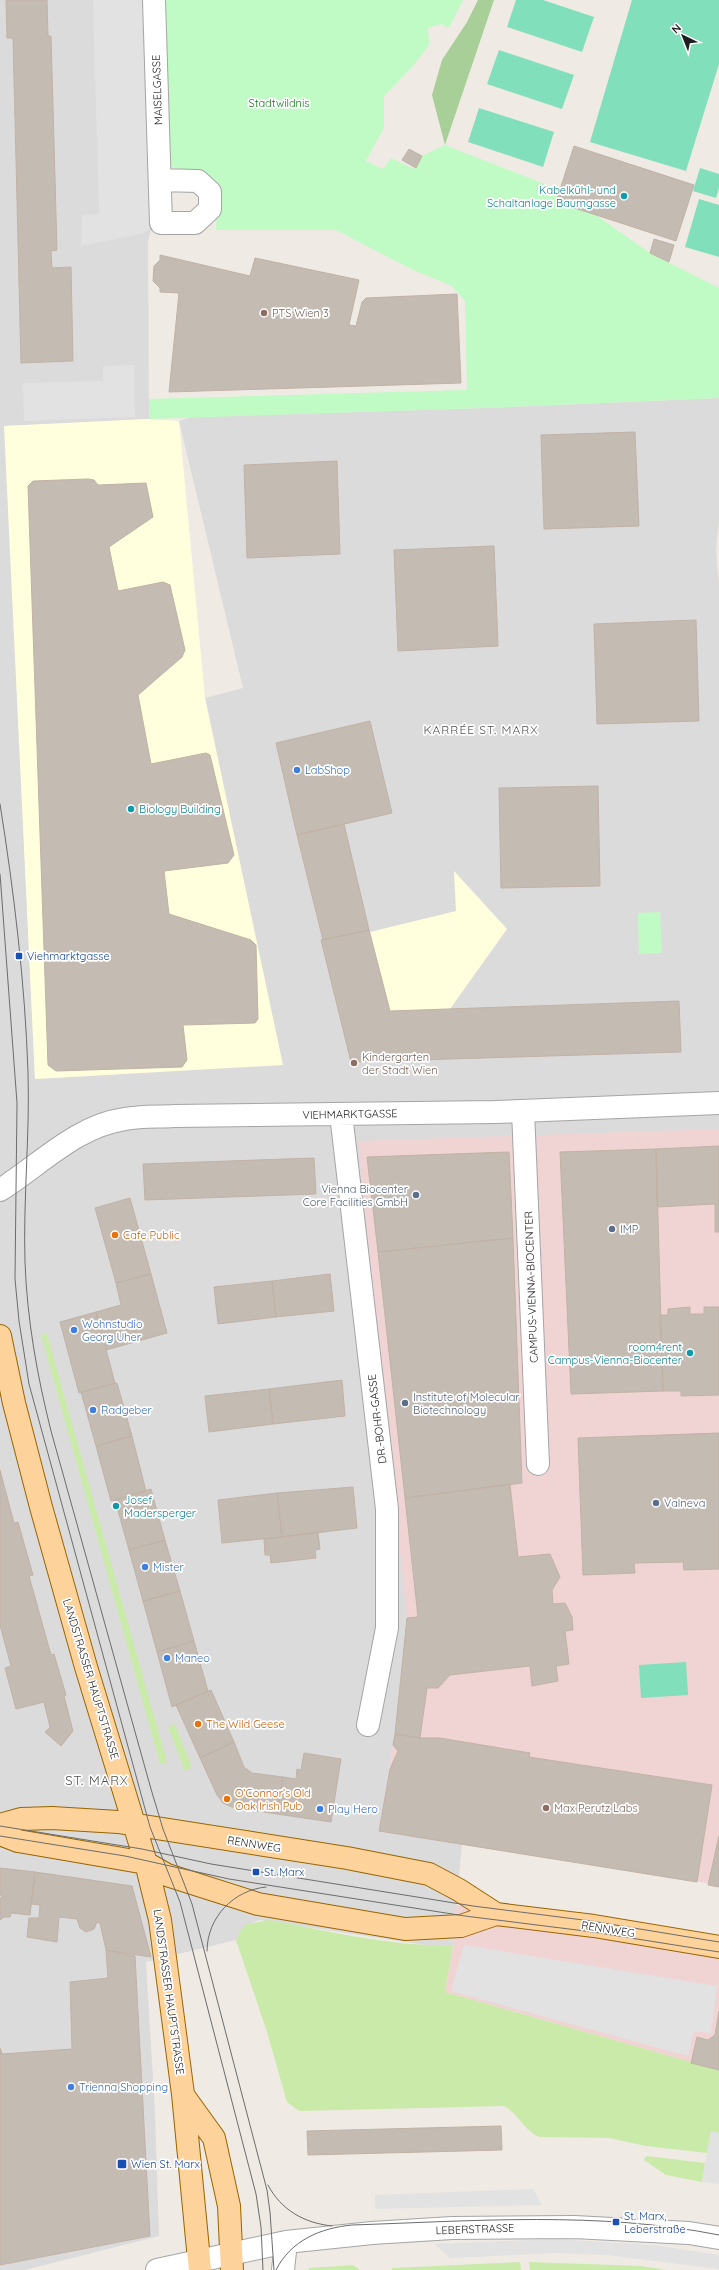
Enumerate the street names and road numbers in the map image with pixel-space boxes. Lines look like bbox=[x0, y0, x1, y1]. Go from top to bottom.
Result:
street label: MAISELGASSE bbox=[149, 55, 165, 125]
street label: VIEHMARKTGASSE bbox=[302, 1106, 398, 1122]
street label: CAMPUS-VIENNA-BIOCENTER bbox=[521, 1211, 541, 1363]
street label: DR.-BOHR-GASSE bbox=[365, 1373, 389, 1465]
street label: LANDSTRASSER HAUPTSTRASSE bbox=[60, 1597, 122, 1761]
street label: RENNWEG bbox=[226, 1833, 282, 1855]
street label: LANDSTRASSER HAUPTSTRASSE bbox=[150, 1908, 188, 2076]
street label: RENNWEG bbox=[580, 1918, 636, 1940]
street label: LEBERSTRASSE bbox=[435, 2221, 515, 2237]

